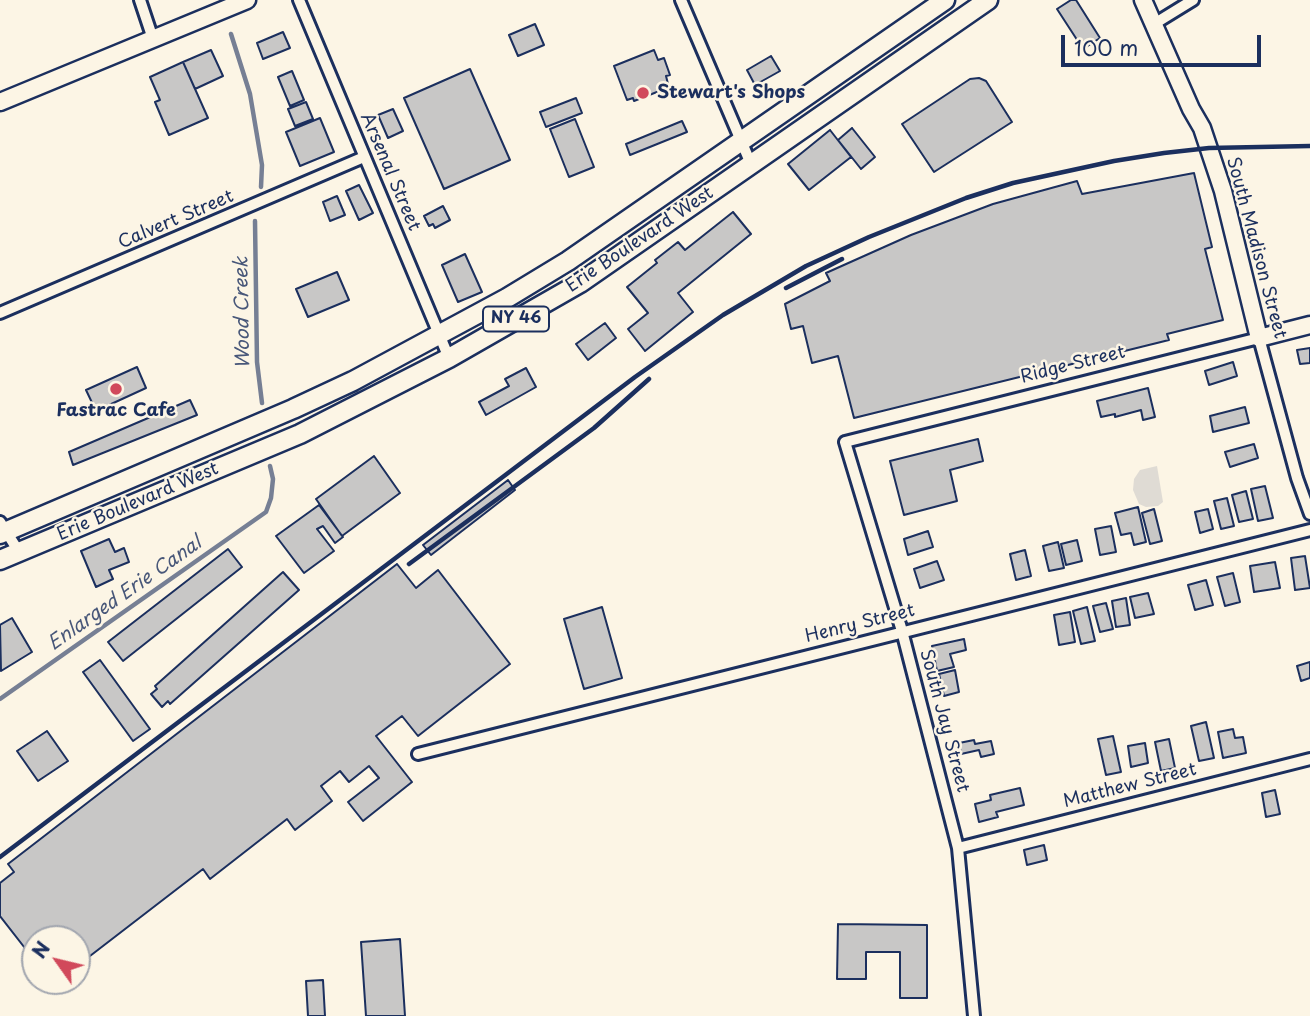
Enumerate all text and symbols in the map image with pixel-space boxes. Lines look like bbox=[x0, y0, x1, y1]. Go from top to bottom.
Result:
scale bar bbox=[1065, 21, 1264, 65]
text: 100 m bbox=[1074, 31, 1138, 63]
place label: Stewart's Shops bbox=[657, 82, 805, 104]
marker: Stewart's Shops bbox=[635, 85, 651, 101]
street label: Arsenal Street bbox=[355, 110, 425, 234]
street label: South Madison Street bbox=[1221, 155, 1291, 341]
street label: Erie Boulevard West bbox=[562, 183, 718, 297]
street label: Calvert Street bbox=[115, 186, 237, 254]
water label: Wood Creek bbox=[231, 257, 255, 369]
road number: NY 46 bbox=[483, 306, 549, 332]
street label: Ridge Street bbox=[1018, 342, 1128, 388]
marker: Fastrac Cafe bbox=[108, 381, 124, 397]
place label: Fastrac Cafe bbox=[56, 400, 176, 422]
street label: Erie Boulevard West bbox=[54, 458, 222, 546]
water label: Enlarged Erie Canal bbox=[44, 532, 206, 656]
street label: Henry Street bbox=[803, 600, 917, 648]
street label: South Jay Street bbox=[915, 647, 973, 795]
street label: Matthew Street bbox=[1061, 759, 1199, 813]
north arrow bbox=[21, 925, 91, 995]
text: N bbox=[24, 935, 56, 963]

